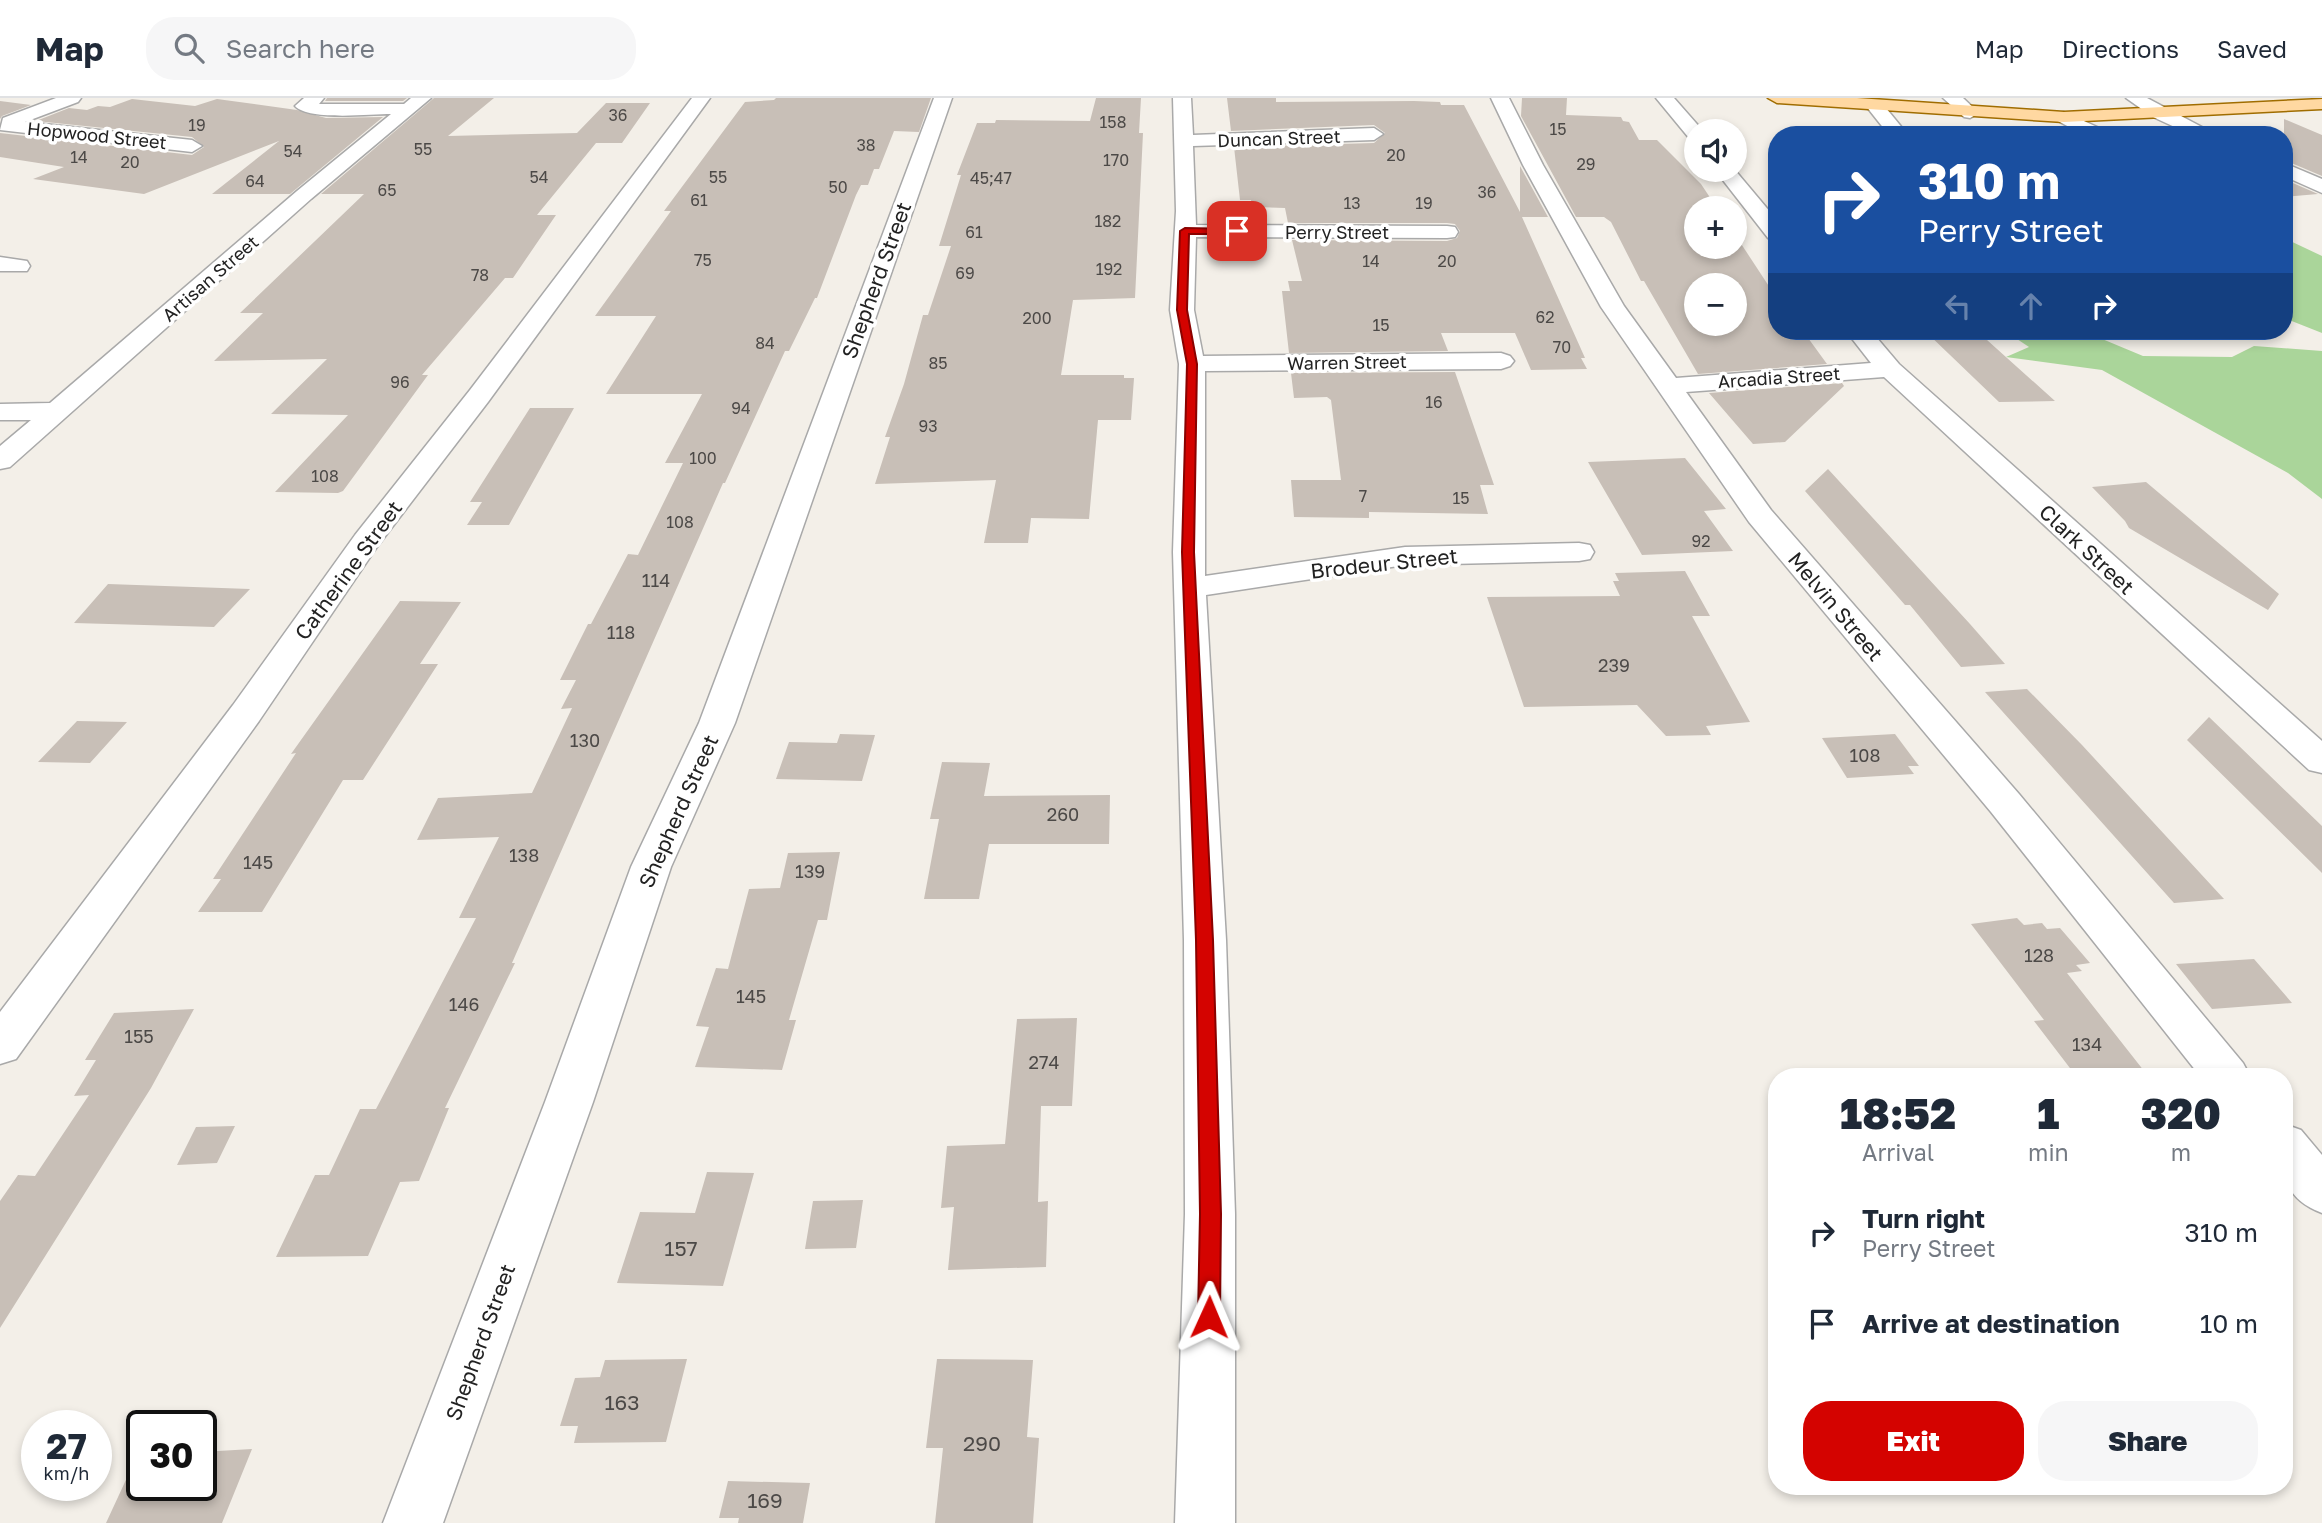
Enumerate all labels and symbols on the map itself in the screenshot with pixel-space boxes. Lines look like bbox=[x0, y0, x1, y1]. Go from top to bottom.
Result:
house number: 36 bbox=[608, 105, 628, 125]
house number: 158 bbox=[1100, 112, 1126, 132]
house number: 19 bbox=[188, 115, 206, 135]
street label: Hopwood Street bbox=[26, 117, 168, 153]
house number: 15 bbox=[1549, 119, 1567, 139]
street label: Duncan Street bbox=[1217, 125, 1341, 151]
house number: 38 bbox=[856, 135, 876, 155]
house number: 55 bbox=[414, 139, 432, 159]
house number: 54 bbox=[283, 141, 303, 161]
house number: 20 bbox=[1386, 145, 1406, 165]
house number: 14 bbox=[70, 147, 88, 167]
house number: 170 bbox=[1103, 150, 1129, 170]
house number: 20 bbox=[120, 152, 140, 172]
house number: 29 bbox=[1577, 154, 1595, 174]
house number: 54 bbox=[529, 167, 549, 187]
house number: 55 bbox=[709, 167, 727, 187]
house number: 45;47 bbox=[970, 168, 1012, 188]
house number: 64 bbox=[245, 171, 265, 191]
house number: 50 bbox=[828, 177, 848, 197]
house number: 65 bbox=[378, 180, 396, 200]
house number: 36 bbox=[1477, 182, 1497, 202]
house number: 61 bbox=[690, 190, 708, 210]
house number: 13 bbox=[1343, 193, 1361, 213]
house number: 19 bbox=[1415, 193, 1433, 213]
street label: Shepherd Street bbox=[836, 198, 916, 362]
pin bbox=[1207, 201, 1267, 261]
house number: 182 bbox=[1095, 211, 1121, 231]
street label: Perry Street bbox=[1285, 221, 1389, 243]
house number: 61 bbox=[965, 222, 983, 242]
street label: Artisan Street bbox=[157, 230, 263, 326]
house number: 75 bbox=[694, 250, 712, 270]
house number: 14 bbox=[1362, 251, 1380, 271]
house number: 20 bbox=[1437, 251, 1457, 271]
house number: 192 bbox=[1096, 259, 1122, 279]
house number: 69 bbox=[955, 263, 975, 283]
house number: 78 bbox=[471, 265, 489, 285]
house number: 62 bbox=[1536, 307, 1554, 327]
house number: 200 bbox=[1022, 308, 1052, 328]
house number: 15 bbox=[1372, 315, 1390, 335]
house number: 84 bbox=[755, 333, 775, 353]
house number: 70 bbox=[1553, 337, 1571, 357]
street label: Warren Street bbox=[1287, 350, 1407, 374]
house number: 85 bbox=[928, 353, 948, 373]
street label: Arcadia Street bbox=[1717, 362, 1841, 392]
house number: 96 bbox=[390, 372, 410, 392]
house number: 16 bbox=[1425, 392, 1443, 412]
house number: 94 bbox=[731, 398, 751, 418]
house number: 93 bbox=[918, 416, 938, 436]
house number: 100 bbox=[689, 448, 717, 468]
house number: 108 bbox=[311, 466, 339, 486]
house number: 7 bbox=[1359, 486, 1367, 506]
house number: 15 bbox=[1452, 488, 1470, 508]
street label: Catherine Street bbox=[289, 495, 407, 645]
street label: Clark Street bbox=[2034, 498, 2140, 600]
house number: 108 bbox=[666, 512, 694, 532]
house number: 92 bbox=[1692, 531, 1710, 551]
street label: Brodeur Street bbox=[1309, 542, 1459, 584]
street label: Melvin Street bbox=[1783, 546, 1889, 666]
house number: 114 bbox=[642, 569, 670, 591]
house number: 118 bbox=[607, 621, 635, 643]
house number: 239 bbox=[1598, 654, 1630, 676]
house number: 130 bbox=[570, 729, 600, 751]
street label: Shepherd Street bbox=[633, 730, 723, 892]
house number: 108 bbox=[1850, 744, 1880, 766]
house number: 260 bbox=[1047, 803, 1079, 825]
house number: 138 bbox=[509, 844, 539, 866]
house number: 145 bbox=[243, 851, 273, 873]
house number: 139 bbox=[795, 860, 825, 882]
house number: 128 bbox=[2024, 944, 2054, 966]
house number: 145 bbox=[736, 985, 766, 1007]
house number: 146 bbox=[449, 993, 479, 1015]
house number: 155 bbox=[124, 1025, 154, 1047]
house number: 134 bbox=[2072, 1033, 2102, 1055]
house number: 274 bbox=[1029, 1051, 1059, 1073]
house number: 157 bbox=[664, 1235, 698, 1261]
street label: Shepherd Street bbox=[440, 1260, 520, 1424]
position arrow bbox=[1172, 1280, 1246, 1354]
house number: 163 bbox=[604, 1389, 640, 1415]
speed limit sign: 30 bbox=[126, 1410, 217, 1501]
house number: 290 bbox=[963, 1430, 1001, 1456]
house number: 169 bbox=[747, 1487, 783, 1513]

